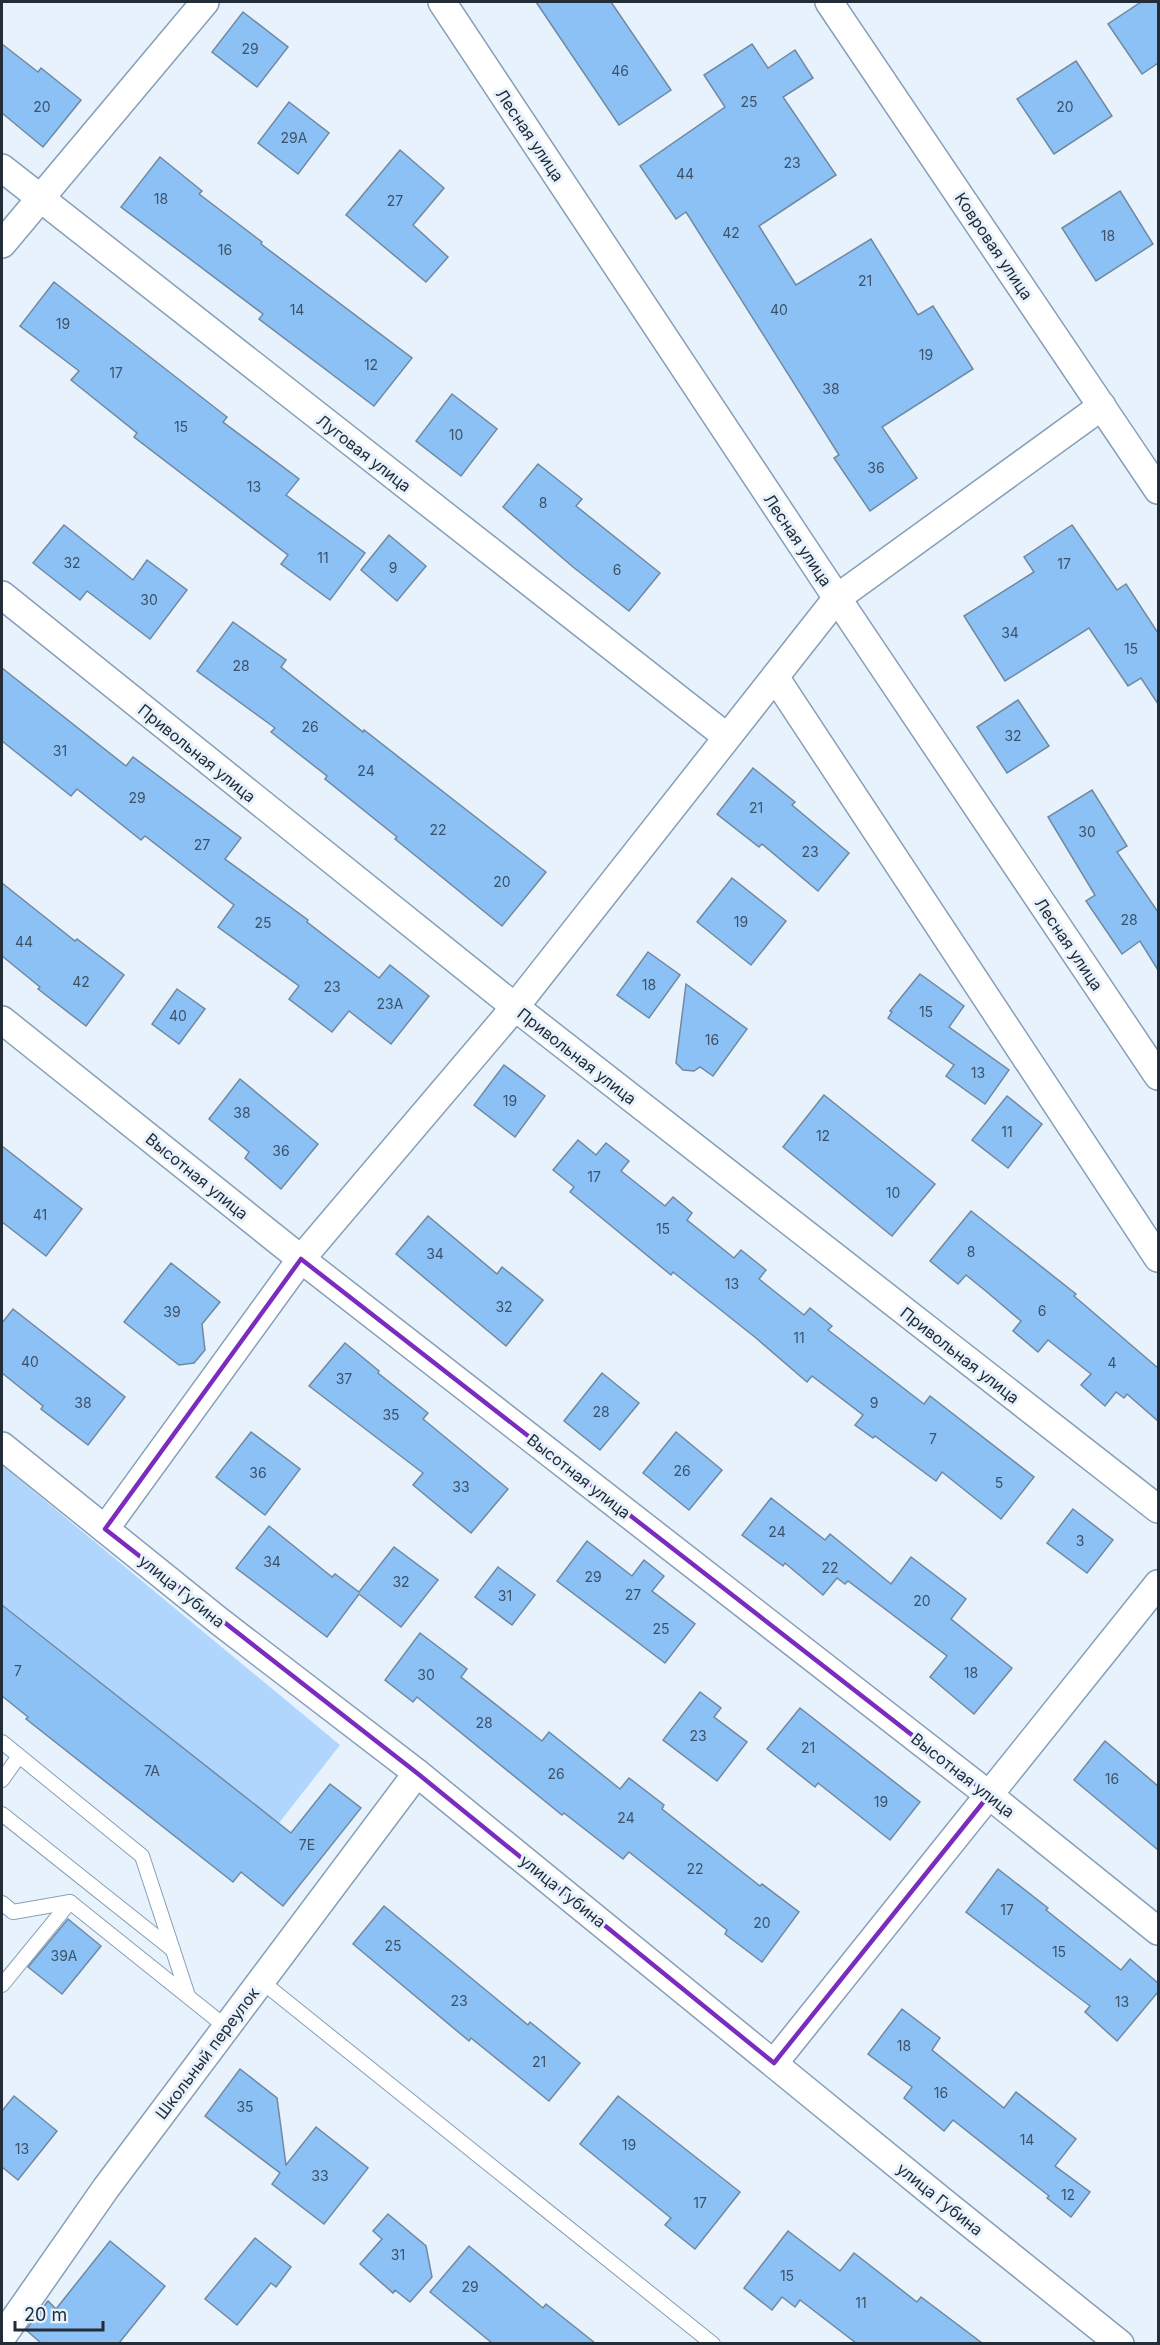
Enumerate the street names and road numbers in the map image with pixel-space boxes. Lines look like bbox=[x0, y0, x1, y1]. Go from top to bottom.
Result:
street label: Лесная улица bbox=[492, 85, 568, 185]
street label: Ковровая улица bbox=[951, 189, 1037, 303]
street label: Луговая улица bbox=[313, 410, 415, 496]
street label: Лесная улица bbox=[760, 490, 836, 590]
street label: Привольная улица bbox=[134, 700, 260, 806]
street label: Лесная улица bbox=[1031, 894, 1107, 994]
street label: Привольная улица bbox=[514, 1003, 640, 1109]
street label: Высотная улица bbox=[142, 1129, 252, 1223]
street label: Привольная улица bbox=[897, 1302, 1023, 1408]
street label: Высотная улица bbox=[523, 1429, 635, 1523]
street label: улица Губина bbox=[135, 1550, 229, 1632]
street label: Высотная улица bbox=[907, 1728, 1019, 1822]
street label: улица Губина bbox=[516, 1850, 610, 1932]
street label: Школьный переулок bbox=[151, 1983, 263, 2123]
street label: улица Губина bbox=[893, 2158, 987, 2240]

